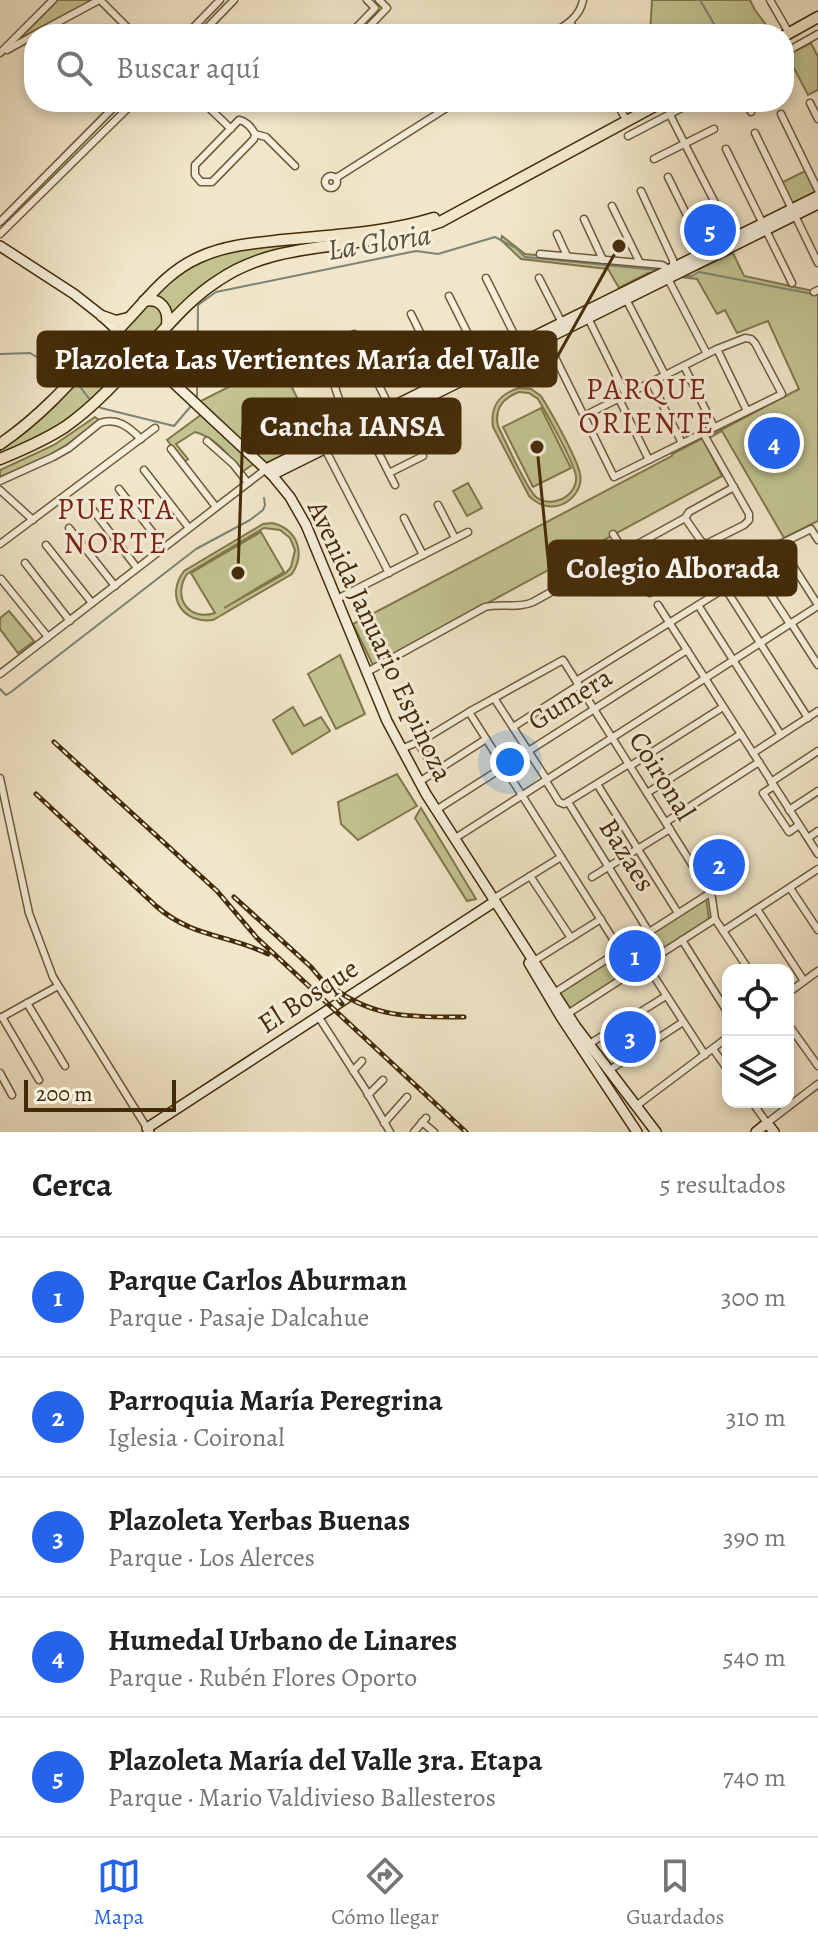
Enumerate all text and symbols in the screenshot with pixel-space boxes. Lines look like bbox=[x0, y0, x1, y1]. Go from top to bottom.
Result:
search box bbox=[24, 24, 794, 112]
icon: search bbox=[52, 46, 96, 90]
text: Buscar aquí bbox=[116, 48, 260, 88]
pin: 5 bbox=[684, 200, 736, 260]
water label: La Gloria bbox=[324, 214, 434, 270]
callout: Plazoleta Las Vertientes María del Valle bbox=[38, 332, 556, 386]
text: Plazoleta Las Vertientes María del Valle bbox=[54, 339, 540, 379]
district label: PARQUE ORIENTE bbox=[579, 369, 715, 443]
callout: Cancha IANSA bbox=[243, 399, 460, 453]
text: Cancha IANSA bbox=[260, 406, 445, 446]
pin: 4 bbox=[748, 413, 800, 473]
district label: PUERTA NORTE bbox=[57, 489, 175, 563]
street label: Avenida Januario Espinoza bbox=[298, 493, 462, 788]
callout: Colegio Alborada bbox=[549, 541, 796, 595]
text: Colegio Alborada bbox=[566, 548, 781, 588]
street label: Gumera bbox=[521, 658, 619, 740]
street label: Coironal bbox=[620, 724, 704, 828]
your location bbox=[490, 742, 530, 782]
street label: Bazaes bbox=[590, 811, 664, 899]
pin: 2 bbox=[693, 835, 745, 895]
pin: 1 bbox=[609, 926, 661, 986]
street label: El Bosque bbox=[250, 949, 366, 1043]
map controls bbox=[722, 964, 794, 1108]
button: locate bbox=[722, 964, 794, 1036]
pin: 3 bbox=[604, 1007, 656, 1067]
button: layers bbox=[722, 1036, 794, 1108]
scale bar bbox=[24, 1076, 176, 1112]
text: 200 m bbox=[36, 1079, 93, 1109]
text: Cerca bbox=[32, 1161, 113, 1208]
text: 5 resultados bbox=[659, 1167, 786, 1202]
text: Parque Carlos Aburman bbox=[108, 1260, 407, 1300]
text: 1 bbox=[53, 1280, 63, 1315]
text: 300 m bbox=[721, 1280, 786, 1315]
text: Parque · Pasaje Dalcahue bbox=[108, 1300, 369, 1335]
text: Parroquia María Peregrina bbox=[108, 1380, 443, 1420]
text: 2 bbox=[52, 1400, 64, 1435]
text: 310 m bbox=[726, 1400, 786, 1435]
text: Iglesia · Coironal bbox=[108, 1420, 285, 1455]
text: Plazoleta Yerbas Buenas bbox=[108, 1500, 410, 1540]
text: 3 bbox=[52, 1520, 64, 1555]
text: 390 m bbox=[723, 1520, 786, 1555]
text: Parque · Los Alerces bbox=[108, 1540, 315, 1575]
text: Humedal Urbano de Linares bbox=[108, 1620, 457, 1660]
text: 4 bbox=[52, 1640, 64, 1675]
text: 540 m bbox=[722, 1640, 786, 1675]
text: Parque · Rubén Flores Oporto bbox=[108, 1660, 417, 1695]
text: Plazoleta María del Valle 3ra. Etapa bbox=[108, 1740, 543, 1780]
text: 5 bbox=[52, 1760, 64, 1795]
text: 740 m bbox=[723, 1760, 786, 1795]
text: Parque · Mario Valdivieso Ballesteros bbox=[108, 1780, 496, 1815]
tab: Mapa bbox=[94, 1854, 144, 1932]
tab: Cómo llegar bbox=[331, 1854, 439, 1932]
tab: Guardados bbox=[626, 1854, 724, 1932]

